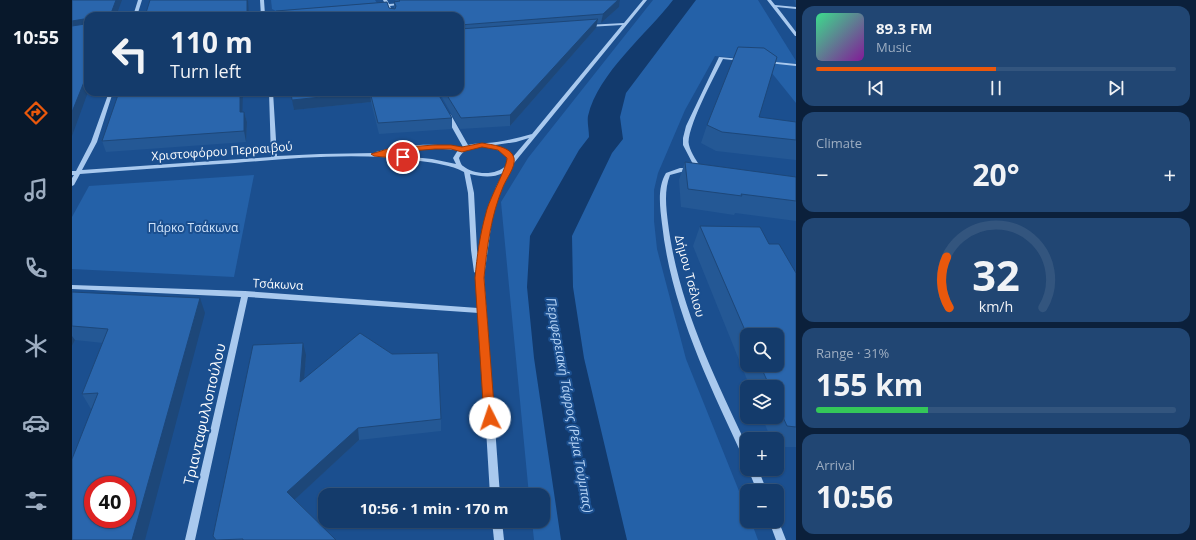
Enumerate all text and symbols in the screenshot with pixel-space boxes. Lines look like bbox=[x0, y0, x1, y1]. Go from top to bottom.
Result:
text: 89.3 FM bbox=[876, 18, 932, 38]
text: 110 m bbox=[170, 23, 253, 61]
text: 10:55 bbox=[13, 25, 59, 49]
icon: left bbox=[104, 28, 156, 80]
text: Music bbox=[876, 38, 911, 56]
text: Turn left bbox=[170, 59, 241, 83]
icon: previous bbox=[865, 77, 887, 99]
icon: pause bbox=[985, 77, 1007, 99]
icon: next bbox=[1105, 77, 1127, 99]
icon: directions bbox=[22, 99, 50, 127]
text: Climate bbox=[816, 134, 862, 152]
street label: Χριστοφόρου Περραιβού bbox=[151, 138, 293, 164]
pin bbox=[386, 140, 420, 174]
icon: arrive bbox=[392, 146, 414, 168]
text: 20° bbox=[972, 154, 1020, 195]
text: − bbox=[816, 159, 829, 189]
text: + bbox=[1163, 159, 1176, 189]
icon: music bbox=[22, 176, 50, 204]
park label: Πάρκο Τσάκωνα bbox=[148, 219, 239, 236]
street label: Δήμου Τσέλιου bbox=[671, 233, 709, 319]
text: 32 bbox=[972, 247, 1020, 303]
icon: phone bbox=[22, 254, 50, 282]
street label: Τσάκωνα bbox=[252, 274, 304, 294]
water label: Περιφερειακή Τάφρος (Ρέμα Τούμπας) bbox=[542, 296, 598, 514]
text: km/h bbox=[979, 297, 1013, 316]
map controls bbox=[740, 328, 784, 528]
button: search bbox=[740, 328, 784, 372]
icon: climate bbox=[22, 332, 50, 360]
street label: Τριανταφυλλοπούλου bbox=[178, 341, 230, 487]
text: Range · 31% bbox=[816, 344, 889, 362]
text: 155 km bbox=[816, 364, 923, 405]
button: layers bbox=[740, 380, 784, 424]
position arrow bbox=[469, 397, 511, 439]
icon: car bbox=[22, 409, 50, 437]
button: + bbox=[740, 432, 784, 476]
text: Arrival bbox=[816, 456, 855, 474]
speed limit sign: 40 bbox=[84, 476, 136, 528]
text: 10:56 bbox=[816, 476, 893, 517]
button: − bbox=[740, 484, 784, 528]
icon: filters bbox=[22, 487, 50, 515]
text: 10:56 · 1 min · 170 m bbox=[360, 498, 508, 518]

